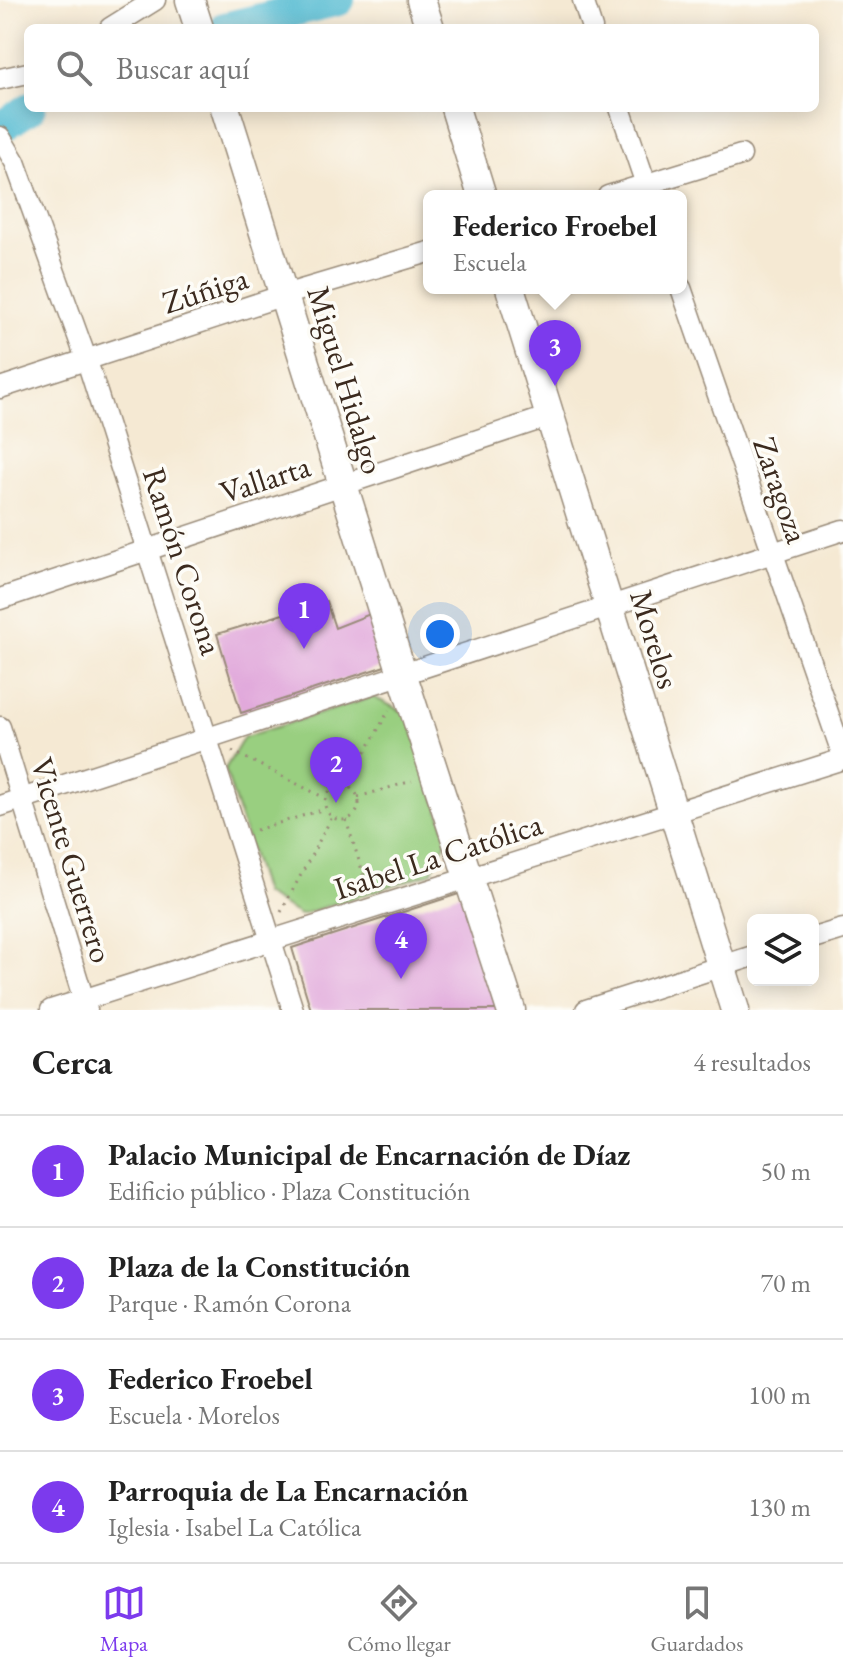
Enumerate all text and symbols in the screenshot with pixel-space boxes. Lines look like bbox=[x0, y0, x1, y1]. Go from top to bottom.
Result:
search box bbox=[24, 24, 819, 112]
icon: search bbox=[52, 46, 96, 90]
text: Buscar aquí bbox=[116, 49, 250, 88]
popup bbox=[423, 190, 687, 294]
text: Federico Froebel bbox=[453, 206, 657, 245]
text: Escuela bbox=[453, 245, 527, 279]
street label: Zúñiga bbox=[157, 256, 253, 324]
street label: Miguel Hidalgo bbox=[298, 281, 394, 479]
pin: 3 bbox=[529, 320, 581, 386]
street label: Zaragoza bbox=[743, 431, 819, 549]
street label: Vallarta bbox=[214, 445, 316, 513]
street label: Ramón Corona bbox=[133, 462, 233, 660]
pin: 1 bbox=[278, 583, 330, 649]
street label: Morelos bbox=[620, 585, 690, 693]
your location bbox=[420, 614, 460, 654]
pin: 2 bbox=[310, 737, 362, 803]
street label: Vicente Guerrero bbox=[21, 752, 123, 968]
street label: Isabel La Católica bbox=[329, 802, 548, 909]
pin: 4 bbox=[375, 913, 427, 979]
map controls bbox=[747, 914, 819, 986]
button: layers bbox=[747, 914, 819, 986]
text: Cerca bbox=[32, 1040, 112, 1084]
text: 4 resultados bbox=[693, 1045, 811, 1079]
text: Palacio Municipal de Encarnación de Díaz bbox=[108, 1135, 630, 1174]
text: 1 bbox=[51, 1154, 65, 1188]
text: 50 m bbox=[761, 1154, 811, 1188]
text: Edificio público · Plaza Constitución bbox=[108, 1174, 471, 1208]
text: Plaza de la Constitución bbox=[108, 1247, 410, 1286]
text: 2 bbox=[51, 1266, 65, 1300]
text: 70 m bbox=[761, 1266, 811, 1300]
text: Parque · Ramón Corona bbox=[108, 1286, 351, 1320]
text: Federico Froebel bbox=[108, 1359, 313, 1398]
text: 3 bbox=[51, 1378, 65, 1412]
text: 100 m bbox=[748, 1378, 811, 1412]
text: Escuela · Morelos bbox=[108, 1398, 280, 1432]
text: Parroquia de La Encarnación bbox=[108, 1471, 468, 1510]
text: 4 bbox=[51, 1490, 65, 1524]
text: 130 m bbox=[748, 1490, 811, 1524]
text: Iglesia · Isabel La Católica bbox=[108, 1510, 361, 1544]
tab: Mapa bbox=[100, 1581, 148, 1658]
tab: Cómo llegar bbox=[347, 1581, 451, 1658]
tab: Guardados bbox=[650, 1581, 743, 1658]

